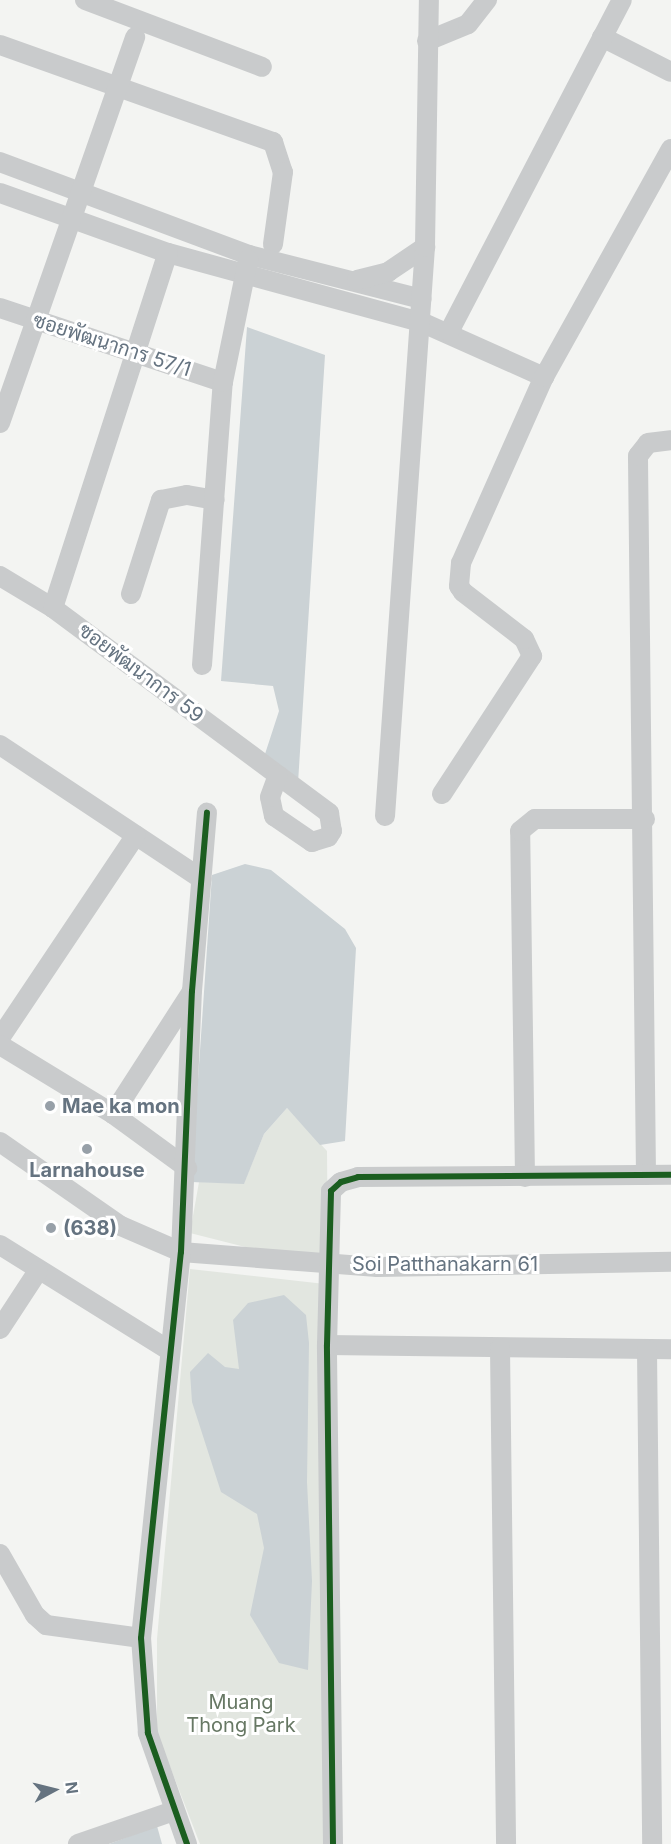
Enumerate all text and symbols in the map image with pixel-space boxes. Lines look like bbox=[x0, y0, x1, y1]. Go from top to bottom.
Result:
street label: ซอยพัฒนาการ 57/1 bbox=[30, 308, 194, 382]
street label: ซอยพัฒนาการ 59 bbox=[74, 618, 208, 728]
place label: Mae ka mon bbox=[62, 1094, 180, 1118]
marker: Mae ka mon bbox=[43, 1099, 57, 1113]
marker: Larnahouse bbox=[80, 1142, 94, 1156]
place label: Larnahouse bbox=[29, 1158, 145, 1182]
place label: (638) bbox=[63, 1216, 117, 1240]
marker: (638) bbox=[44, 1221, 58, 1235]
street label: Soi Patthanakarn 61 bbox=[352, 1252, 538, 1276]
park label: Muang Thong Park bbox=[186, 1691, 296, 1738]
north arrow bbox=[24, 1760, 84, 1820]
text: N bbox=[61, 1781, 83, 1795]

